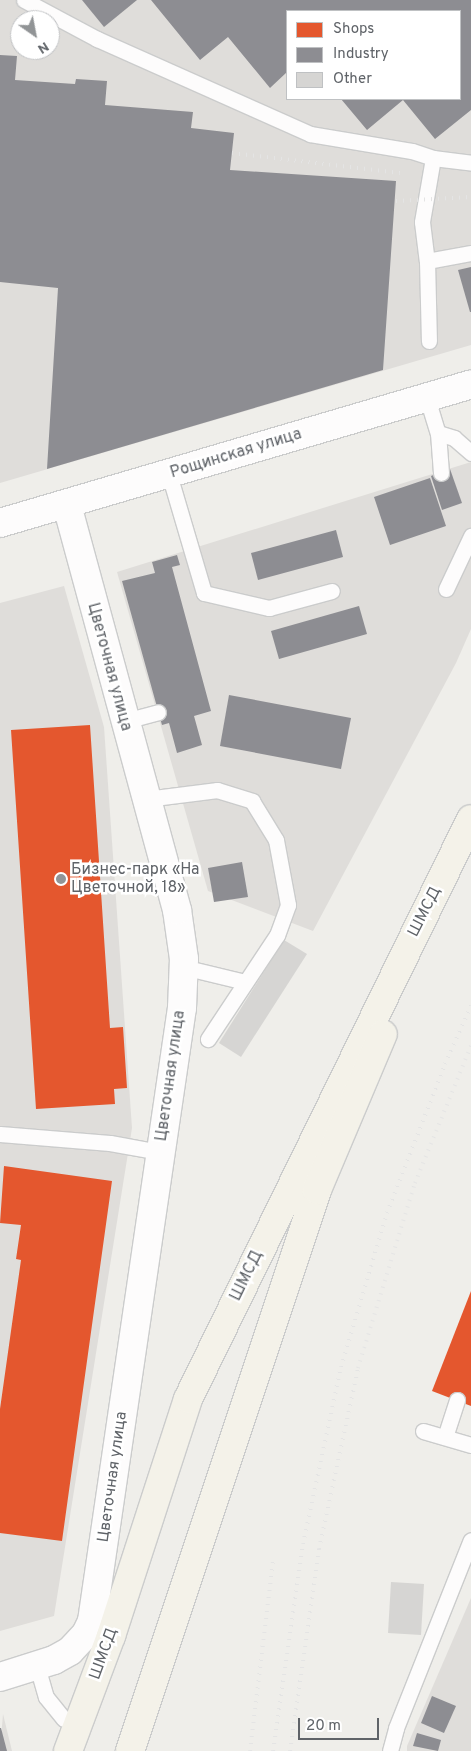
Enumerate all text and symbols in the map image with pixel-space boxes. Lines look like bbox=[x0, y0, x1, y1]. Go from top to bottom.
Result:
north arrow bbox=[10, 10, 60, 60]
legend bbox=[286, 10, 461, 100]
text: Shops bbox=[333, 20, 374, 39]
text: N bbox=[34, 37, 52, 57]
text: Industry bbox=[333, 45, 389, 64]
text: Other bbox=[333, 70, 372, 89]
street label: Рощинская улица bbox=[168, 425, 304, 483]
street label: Цветочная улица bbox=[83, 601, 135, 733]
place label: Бизнес-парк «На Цветочной, 18» bbox=[71, 860, 199, 898]
marker: Бизнес-парк «На Цветочной, 18» bbox=[55, 873, 67, 885]
street label: ШМСД bbox=[404, 884, 446, 940]
street label: Цветочная улица bbox=[152, 1009, 190, 1143]
street label: ШМСД bbox=[227, 1248, 267, 1304]
street label: Цветочная улица bbox=[94, 1410, 132, 1544]
street label: ШМСД bbox=[86, 1625, 122, 1683]
scale bar bbox=[301, 1708, 382, 1740]
text: 20 m bbox=[306, 1717, 341, 1736]

